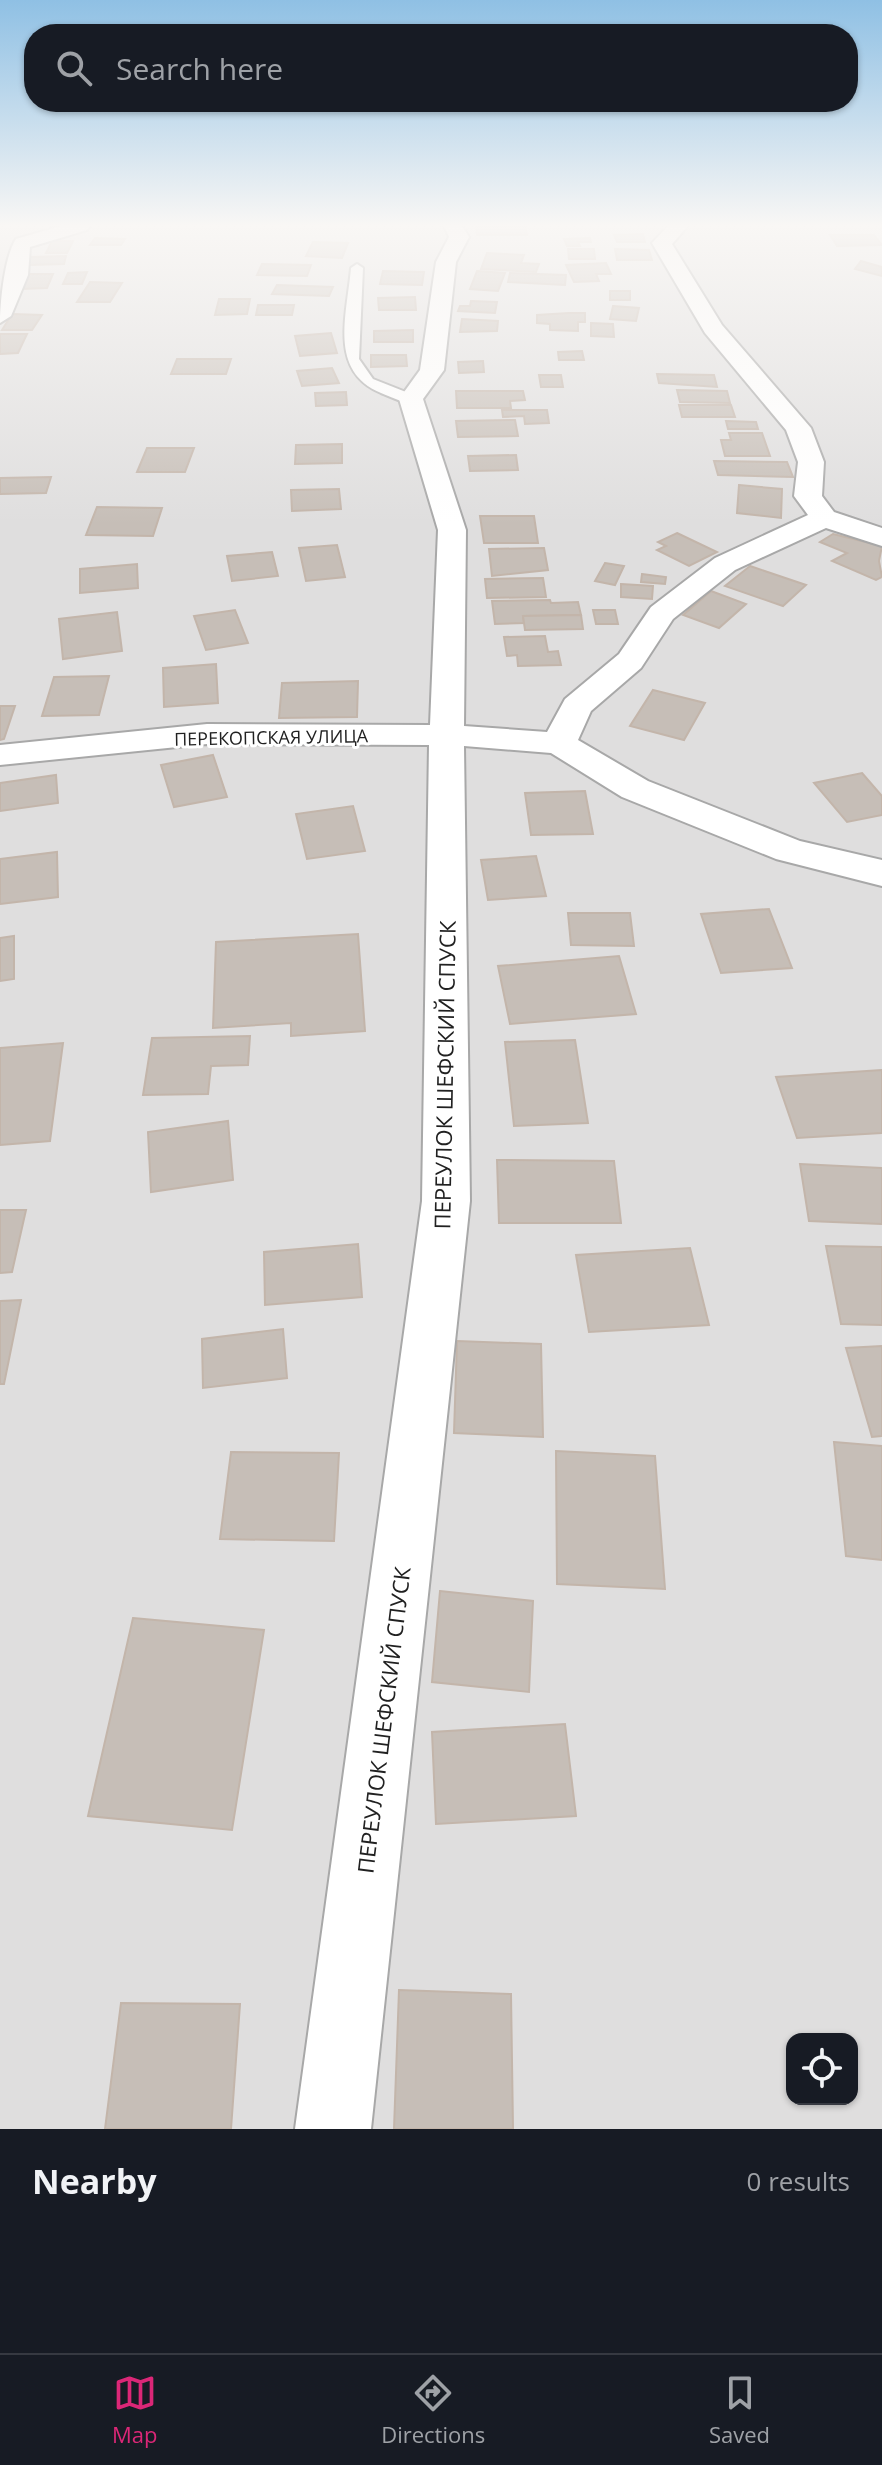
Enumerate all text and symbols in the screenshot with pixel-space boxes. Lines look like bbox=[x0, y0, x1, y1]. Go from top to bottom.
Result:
search box bbox=[24, 24, 858, 112]
icon: search bbox=[52, 46, 96, 90]
text: Search here bbox=[116, 48, 283, 89]
street label: ПЕРЕКОПСКАЯ УЛИЦА bbox=[174, 723, 369, 751]
street label: ПЕРЕУЛОК ШЕФСКИЙ СПУСК bbox=[426, 920, 462, 1230]
street label: ПЕРЕУЛОК ШЕФСКИЙ СПУСК bbox=[349, 1564, 417, 1875]
map controls bbox=[786, 2033, 858, 2105]
button: locate bbox=[786, 2033, 858, 2105]
text: Nearby bbox=[32, 2158, 157, 2204]
text: 0 results bbox=[747, 2163, 850, 2199]
tab: Map bbox=[112, 2371, 157, 2449]
tab: Directions bbox=[381, 2371, 485, 2449]
tab: Saved bbox=[709, 2371, 770, 2449]

